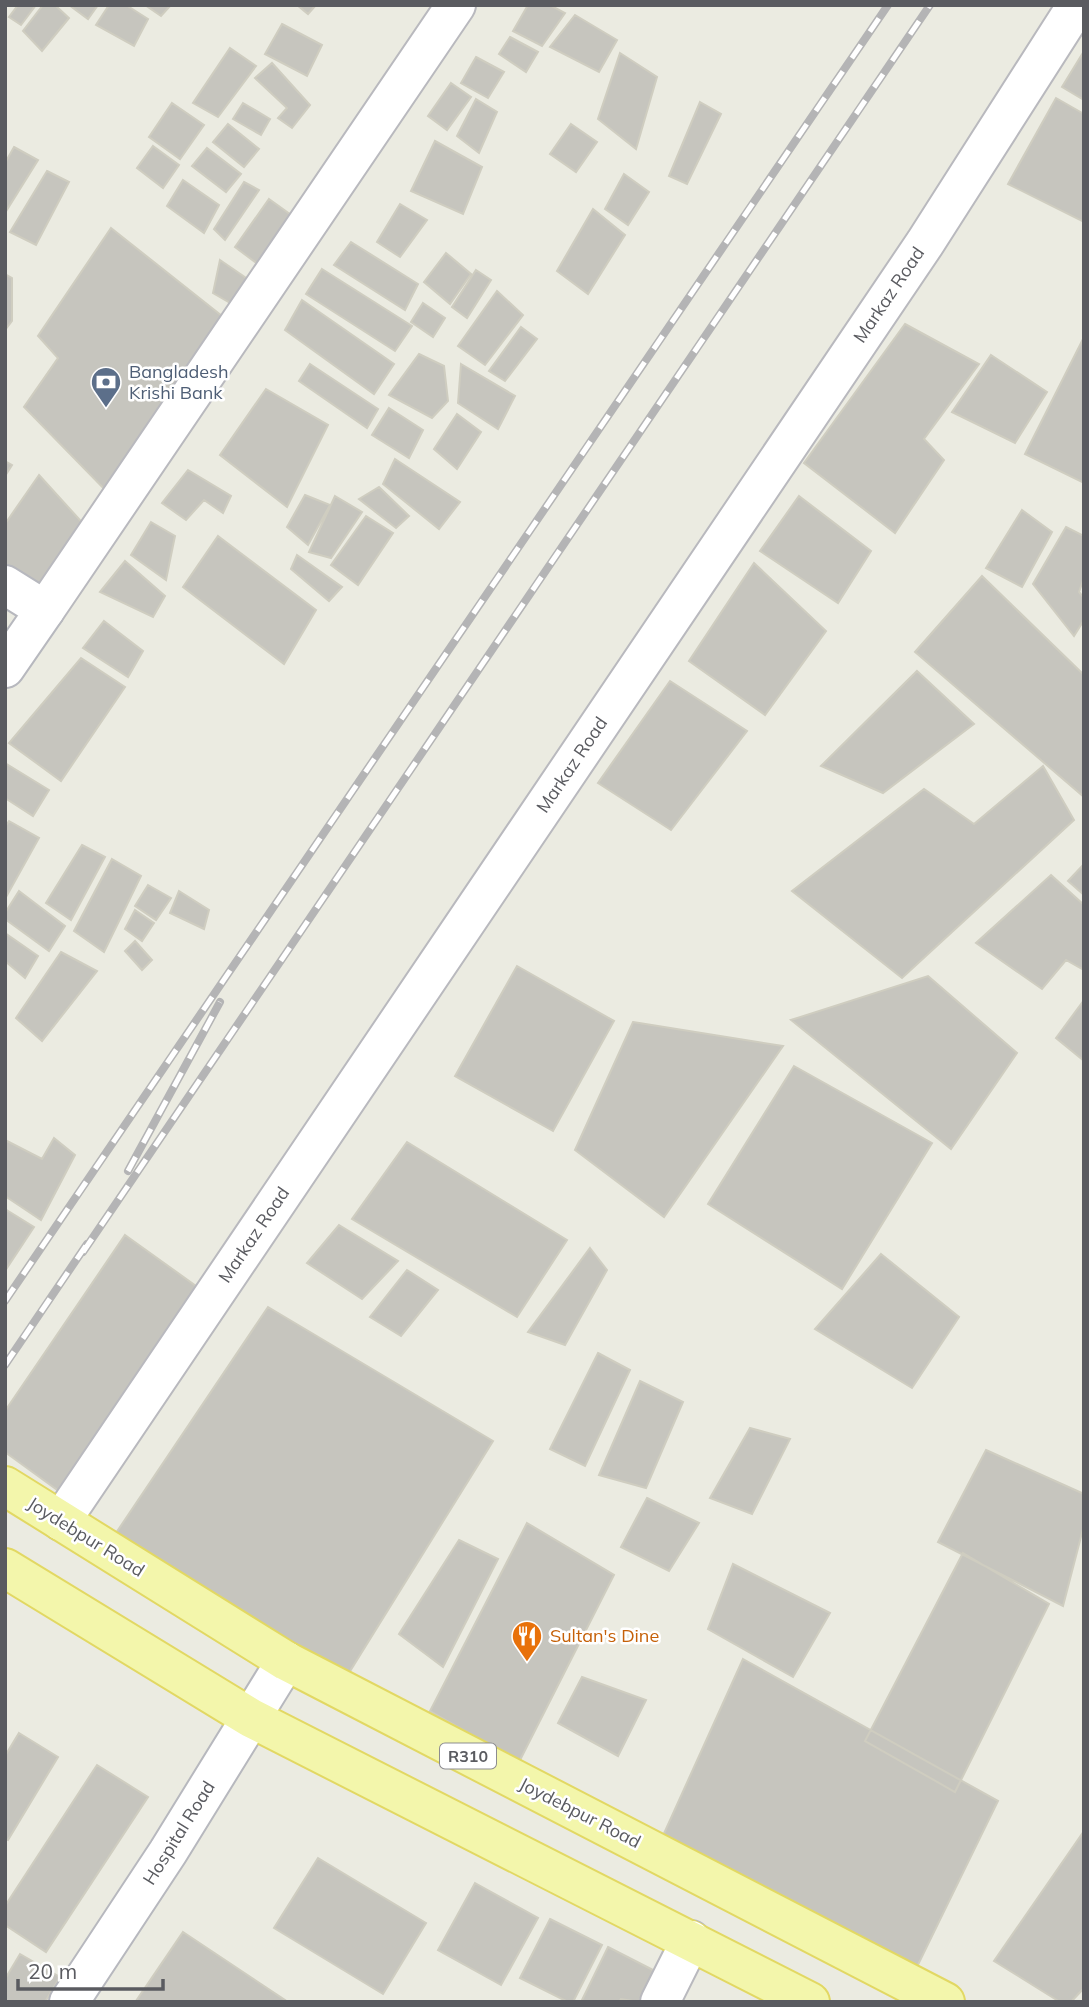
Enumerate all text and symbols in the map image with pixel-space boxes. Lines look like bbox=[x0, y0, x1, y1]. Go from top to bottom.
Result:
street label: Markaz Road bbox=[848, 242, 929, 347]
place label: Bangladesh Krishi Bank bbox=[129, 360, 229, 404]
bank icon: Bangladesh Krishi Bank bbox=[89, 365, 123, 409]
street label: Markaz Road bbox=[531, 712, 612, 817]
street label: Markaz Road bbox=[213, 1182, 294, 1287]
street label: Joydebpur Road bbox=[24, 1491, 149, 1582]
restaurant icon: Sultan's Dine bbox=[510, 1619, 544, 1663]
place label: Sultan's Dine bbox=[550, 1624, 659, 1647]
road number: R310 bbox=[440, 1744, 496, 1768]
street label: Joydebpur Road bbox=[516, 1772, 645, 1853]
street label: Hospital Road bbox=[137, 1776, 220, 1889]
scale bar bbox=[18, 1948, 163, 1992]
text: 20 m bbox=[28, 1958, 77, 1984]

